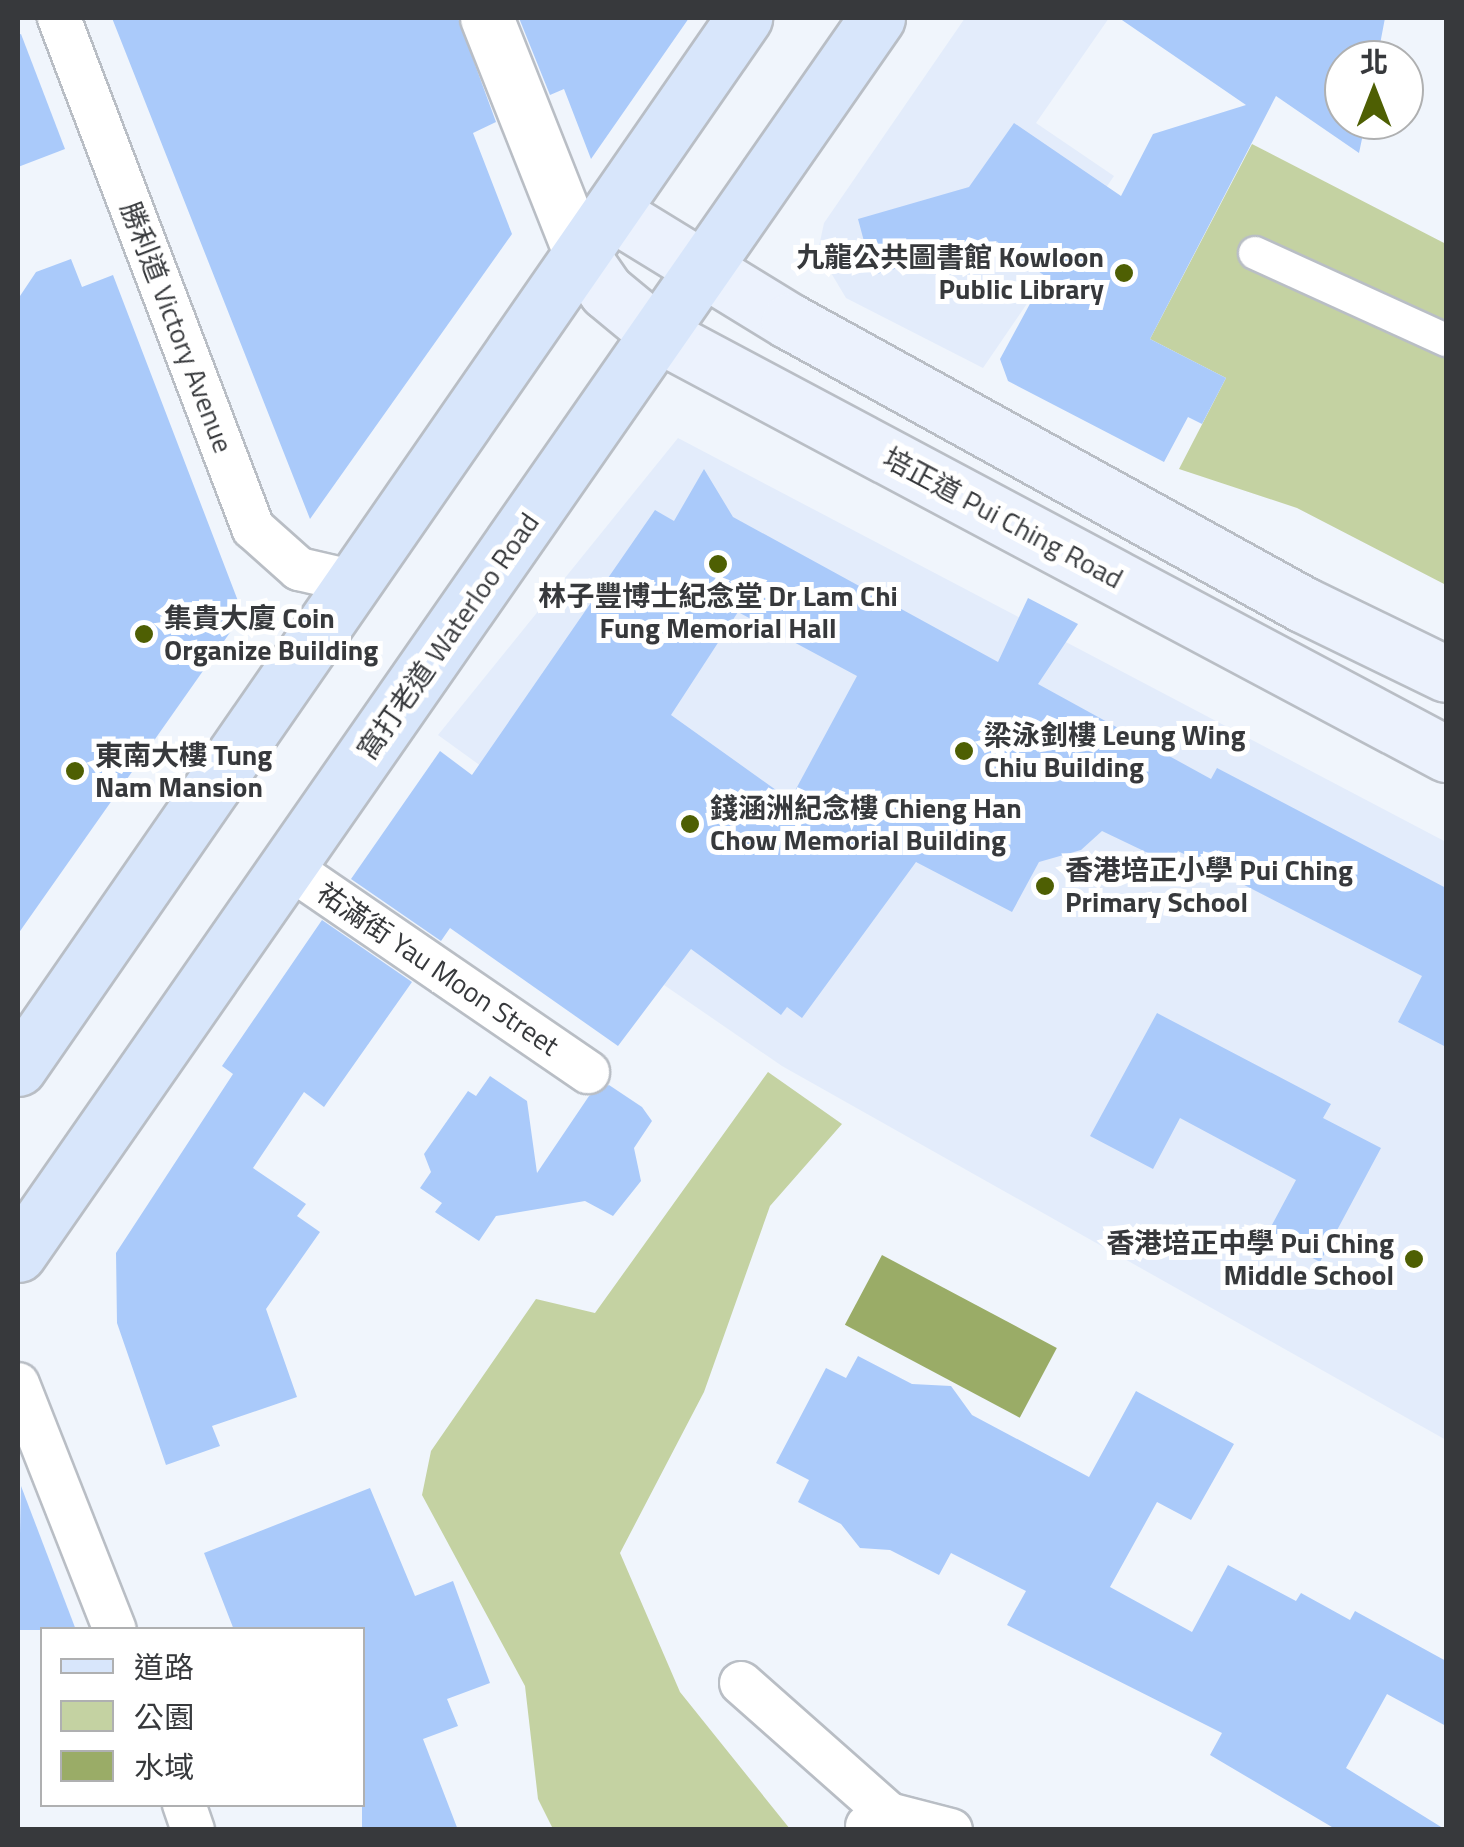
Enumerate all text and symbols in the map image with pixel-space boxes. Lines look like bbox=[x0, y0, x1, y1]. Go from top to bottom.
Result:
north arrow bbox=[1324, 40, 1424, 140]
text: 北 bbox=[1360, 40, 1388, 83]
street label: 勝利道 Victory Avenue bbox=[114, 197, 240, 457]
place label: 九龍公共圖書館 Kowloon Public Library bbox=[796, 240, 1104, 306]
marker: 九龍公共圖書館 Kowloon Public Library bbox=[1113, 262, 1135, 284]
street label: 培正道 Pui Ching Road bbox=[877, 441, 1129, 595]
street label: 窩打老道 Waterloo Road bbox=[350, 506, 546, 766]
marker: 林子豐博士紀念堂 Dr Lam Chi Fung Memorial Hall bbox=[707, 553, 729, 575]
place label: 林子豐博士紀念堂 Dr Lam Chi Fung Memorial Hall bbox=[538, 579, 898, 645]
place label: 集貴大廈 Coin Organize Building bbox=[164, 601, 378, 667]
marker: 集貴大廈 Coin Organize Building bbox=[133, 623, 155, 645]
place label: 梁泳釗樓 Leung Wing Chiu Building bbox=[984, 718, 1245, 784]
place label: 東南大樓 Tung Nam Mansion bbox=[95, 738, 272, 804]
marker: 梁泳釗樓 Leung Wing Chiu Building bbox=[953, 740, 975, 762]
marker: 東南大樓 Tung Nam Mansion bbox=[64, 760, 86, 782]
place label: 錢涵洲紀念樓 Chieng Han Chow Memorial Building bbox=[710, 791, 1022, 857]
marker: 錢涵洲紀念樓 Chieng Han Chow Memorial Building bbox=[679, 813, 701, 835]
place label: 香港培正小學 Pui Ching Primary School bbox=[1065, 853, 1353, 919]
street label: 祐滿街 Yau Moon Street bbox=[311, 875, 565, 1063]
marker: 香港培正小學 Pui Ching Primary School bbox=[1034, 875, 1056, 897]
place label: 香港培正中學 Pui Ching Middle School bbox=[1106, 1226, 1394, 1292]
marker: 香港培正中學 Pui Ching Middle School bbox=[1403, 1248, 1425, 1270]
legend bbox=[40, 1627, 365, 1807]
text: 道路 bbox=[134, 1644, 194, 1690]
text: 公園 bbox=[134, 1694, 194, 1740]
text: 水域 bbox=[134, 1744, 194, 1790]

